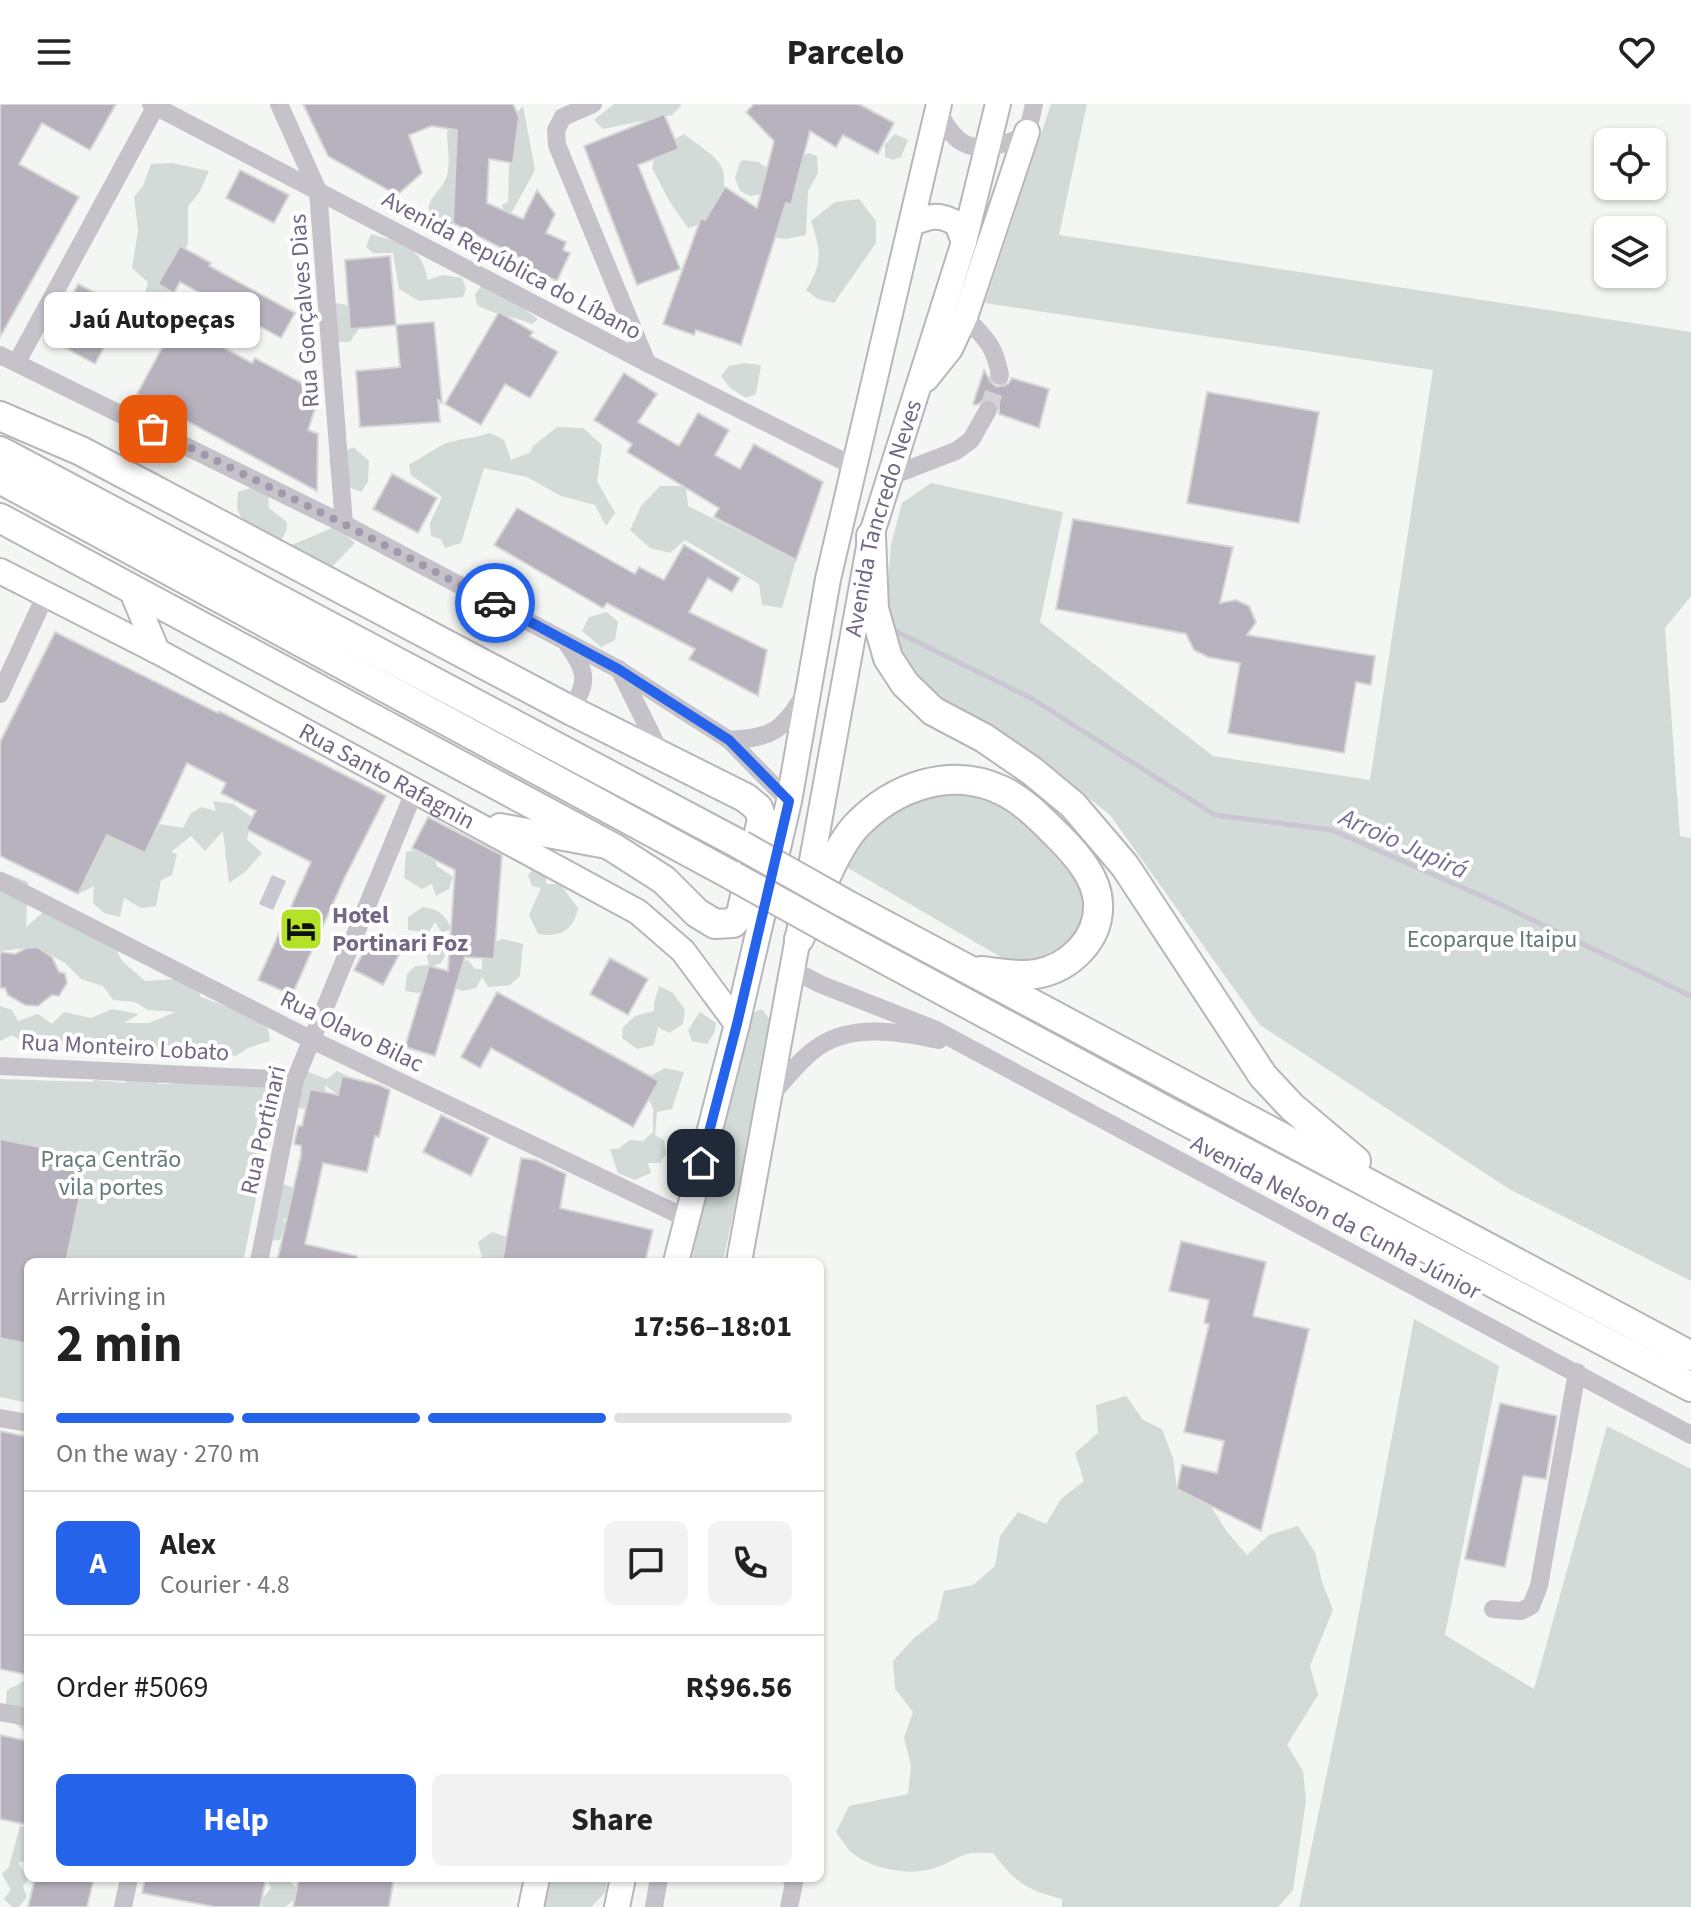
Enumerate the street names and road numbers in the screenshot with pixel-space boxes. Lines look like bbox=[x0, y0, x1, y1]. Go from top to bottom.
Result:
street label: Avenida República do Líbano bbox=[376, 182, 648, 349]
street label: Rua Gonçalves Dias bbox=[280, 213, 329, 409]
street label: Avenida Tancredo Neves bbox=[836, 395, 931, 640]
street label: Rua Santo Rafagnin bbox=[292, 714, 481, 838]
street label: Rua Olavo Bilac bbox=[274, 982, 430, 1081]
street label: Rua Monteiro Lobato bbox=[20, 1025, 230, 1070]
street label: Rua Portinari bbox=[232, 1062, 295, 1198]
street label: Avenida Nelson da Cunha Júnior bbox=[1184, 1126, 1488, 1309]

